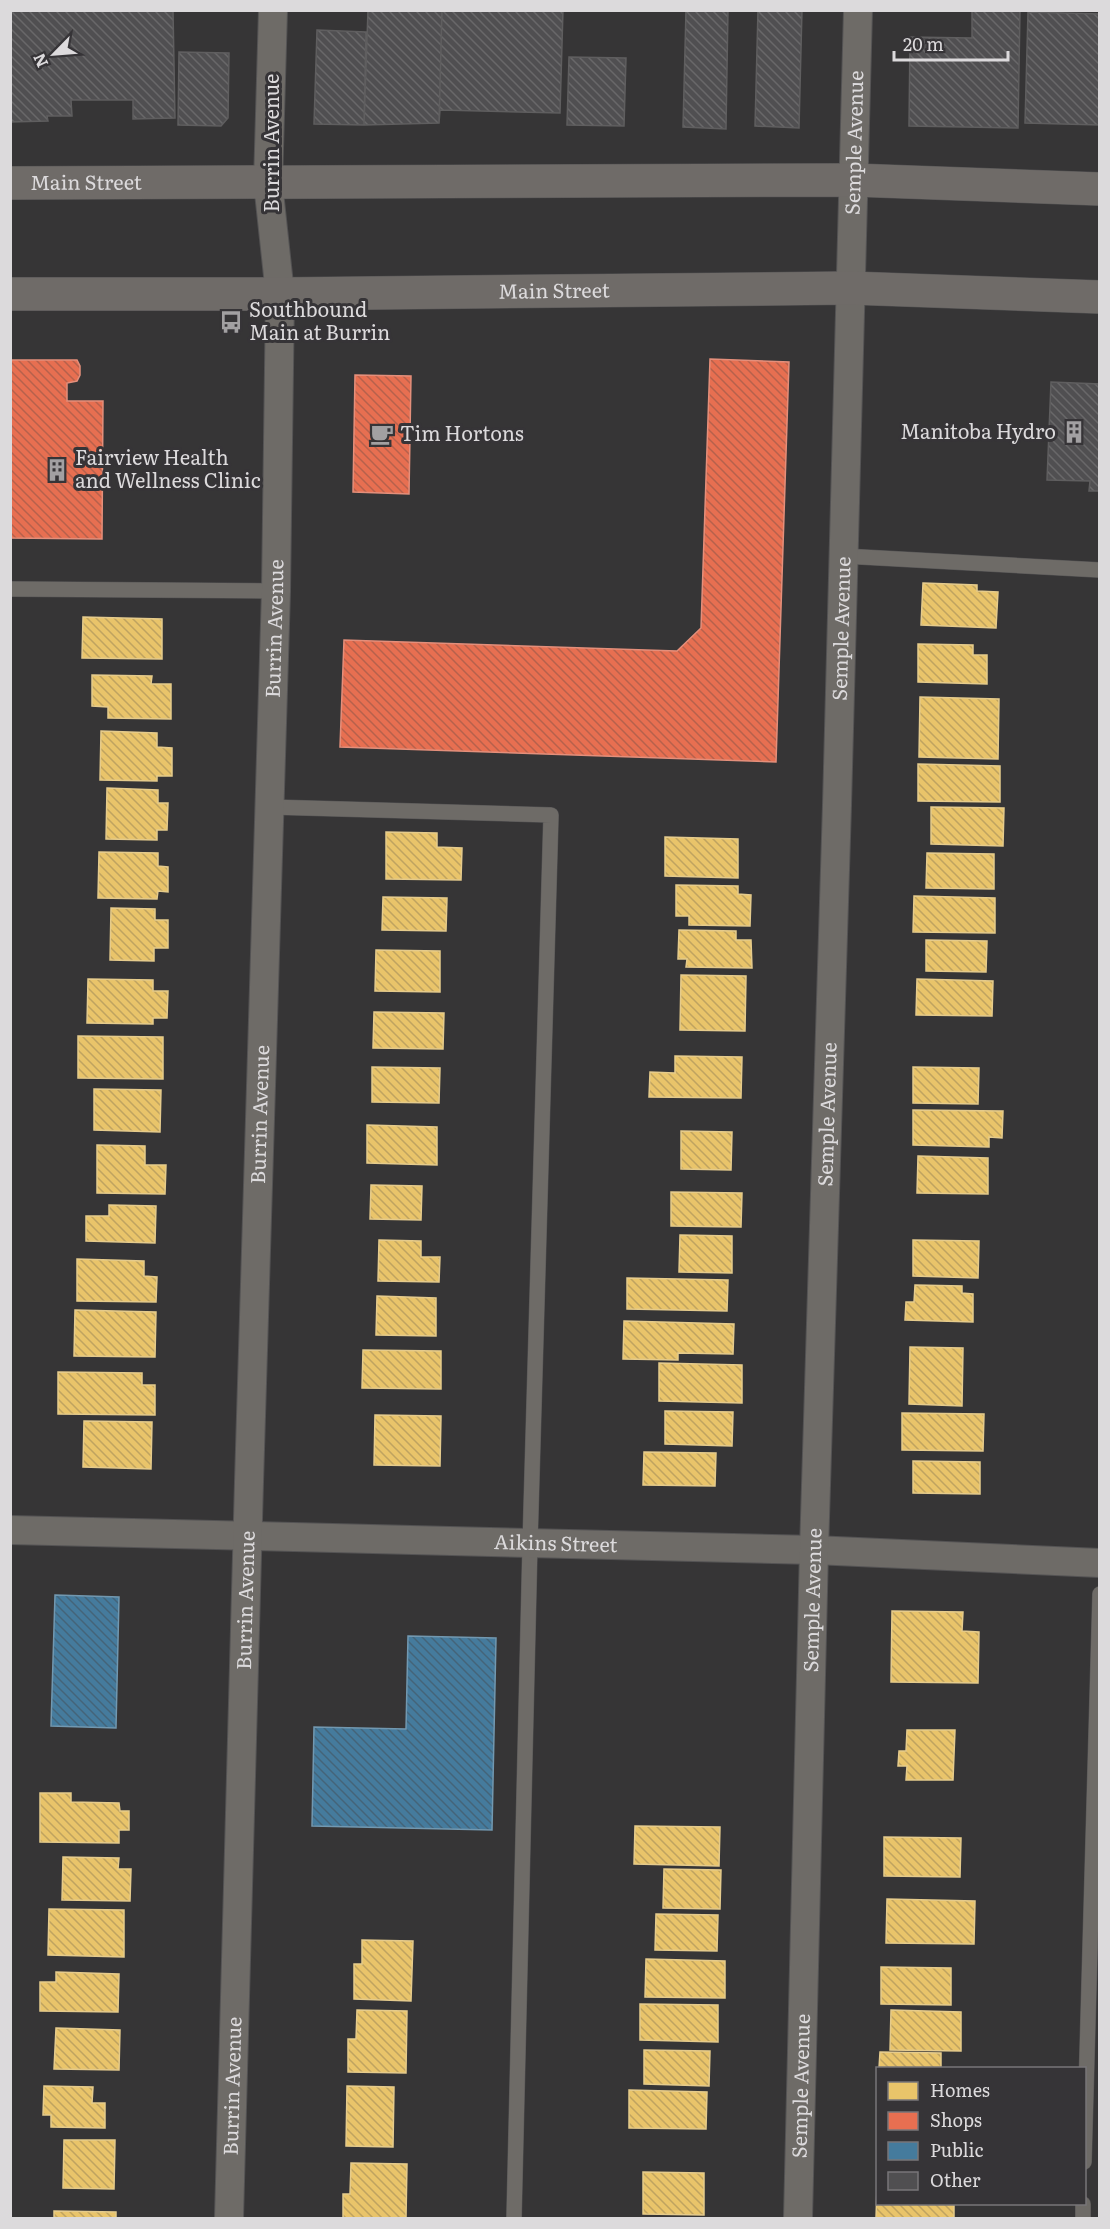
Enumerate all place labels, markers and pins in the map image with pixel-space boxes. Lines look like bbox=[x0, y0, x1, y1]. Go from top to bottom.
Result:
place label: Southbound Main at Burrin bbox=[249, 293, 390, 346]
bus stop icon: Southbound Main at Burrin bbox=[218, 309, 244, 335]
place label: Manitoba Hydro bbox=[900, 415, 1056, 445]
place label: Tim Hortons bbox=[400, 417, 524, 447]
building icon: Manitoba Hydro bbox=[1061, 419, 1087, 445]
cafe icon: Tim Hortons bbox=[369, 421, 395, 447]
place label: Fairview Health and Wellness Clinic bbox=[75, 441, 261, 494]
building icon: Fairview Health and Wellness Clinic bbox=[44, 457, 70, 483]

